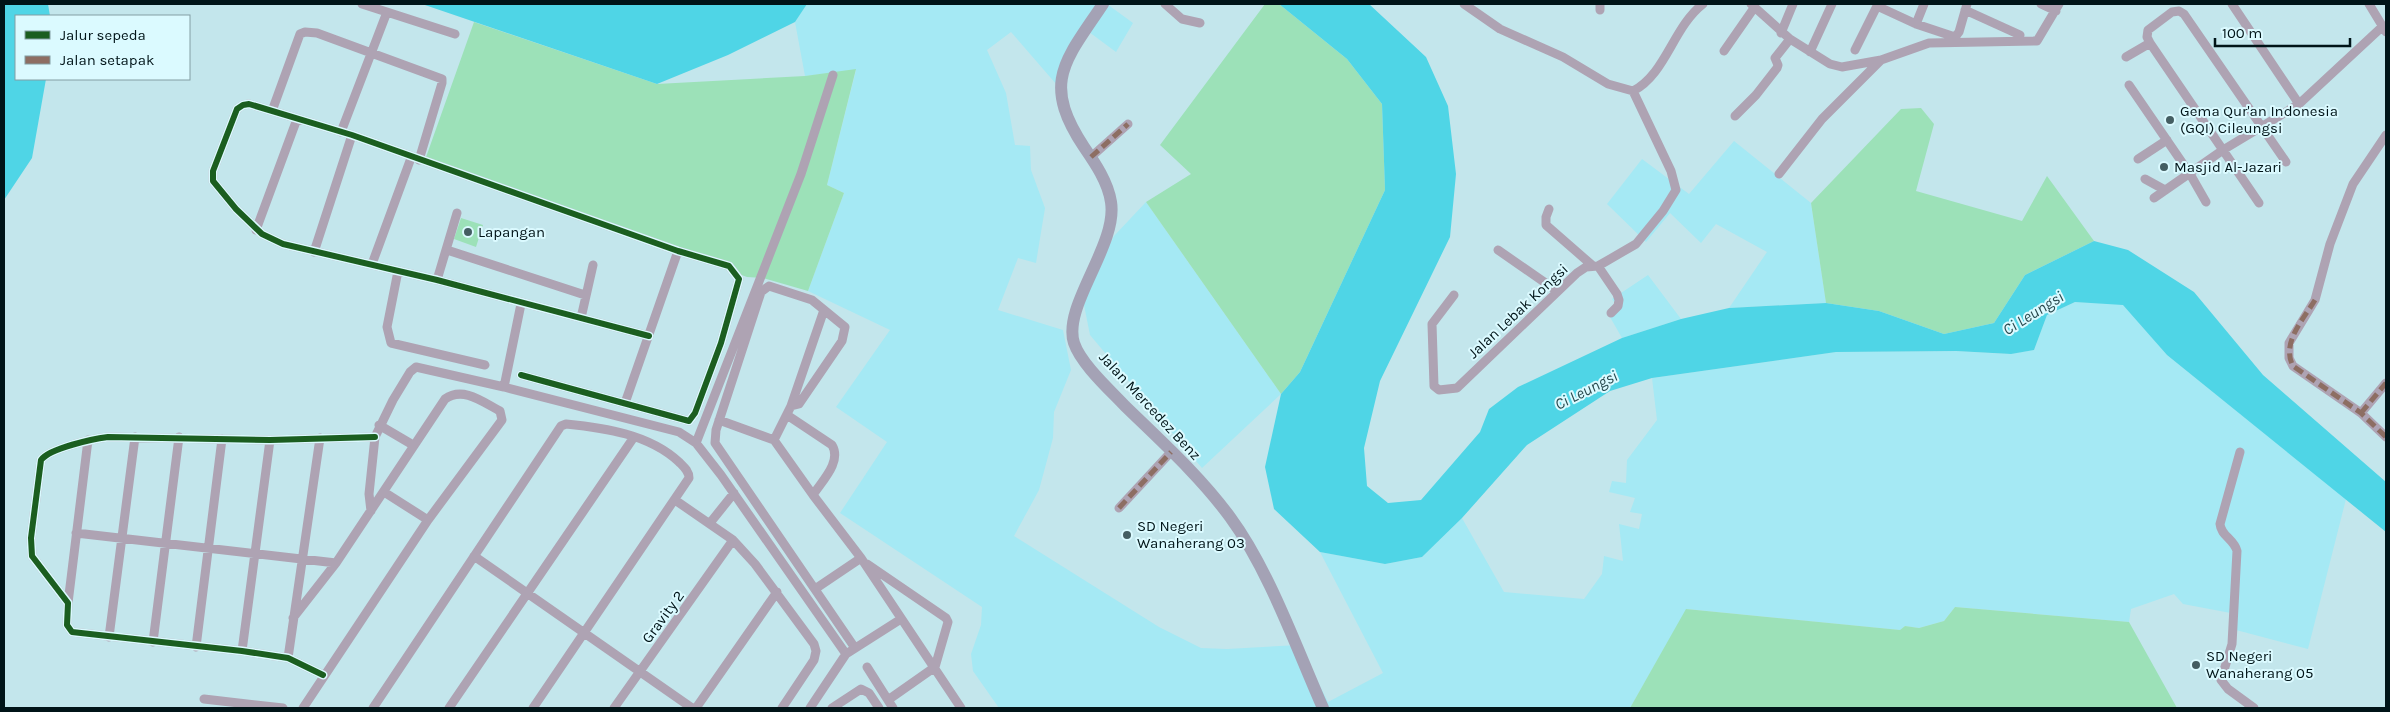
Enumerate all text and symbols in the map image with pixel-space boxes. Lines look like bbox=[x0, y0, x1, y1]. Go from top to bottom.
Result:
legend bbox=[15, 15, 190, 80]
scale bar bbox=[2215, 15, 2350, 47]
text: 100 m bbox=[2222, 24, 2262, 42]
text: Jalur sepeda bbox=[60, 26, 146, 44]
text: Jalan setapak bbox=[60, 51, 154, 69]
place label: Gema Qur'an Indonesia (GQI) Cileungsi bbox=[2180, 102, 2338, 137]
marker: Gema Qur'an Indonesia (GQI) Cileungsi bbox=[2164, 114, 2176, 126]
place label: Masjid Al-Jazari bbox=[2174, 158, 2282, 176]
marker: Masjid Al-Jazari bbox=[2158, 161, 2170, 173]
place label: Lapangan bbox=[478, 223, 545, 241]
marker: Lapangan bbox=[462, 226, 474, 238]
street label: Jalan Lebak Kongsi bbox=[1464, 260, 1572, 362]
water label: Ci Leungsi bbox=[1999, 287, 2067, 339]
street label: Jalan Mercedez Benz bbox=[1095, 348, 1205, 464]
water label: Ci Leungsi bbox=[1551, 366, 1621, 414]
place label: SD Negeri Wanaherang 03 bbox=[1137, 517, 1245, 552]
marker: SD Negeri Wanaherang 03 bbox=[1121, 529, 1133, 541]
street label: Gravity 2 bbox=[638, 587, 688, 647]
place label: SD Negeri Wanaherang 05 bbox=[2206, 647, 2313, 682]
marker: SD Negeri Wanaherang 05 bbox=[2190, 659, 2202, 671]

